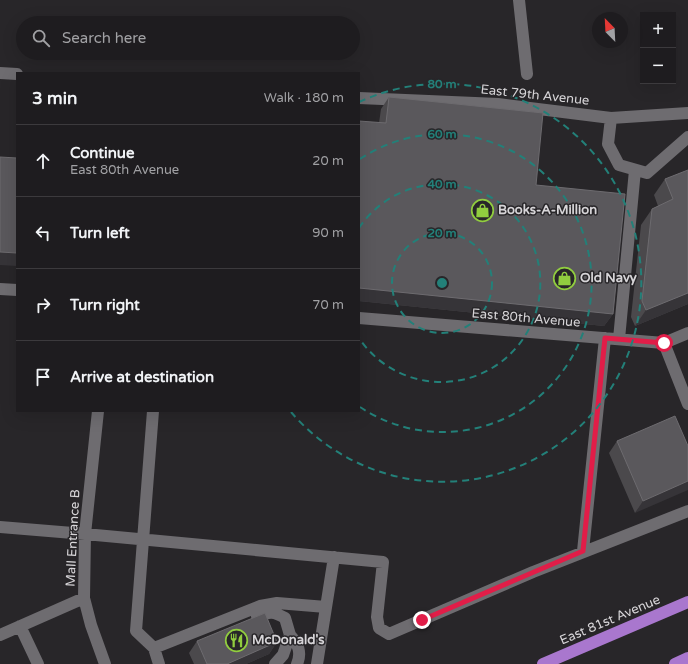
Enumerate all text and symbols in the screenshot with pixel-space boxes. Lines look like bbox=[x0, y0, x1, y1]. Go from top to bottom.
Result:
north arrow bbox=[592, 12, 628, 48]
map controls bbox=[640, 12, 676, 84]
button: + bbox=[640, 12, 676, 48]
search box bbox=[16, 16, 360, 60]
icon: search bbox=[30, 27, 52, 49]
text: Search here bbox=[62, 29, 146, 47]
button: − bbox=[640, 48, 676, 84]
text: 80 m bbox=[427, 77, 457, 91]
street label: East 79th Avenue bbox=[480, 81, 590, 109]
text: 3 min bbox=[32, 88, 77, 109]
text: Walk · 180 m bbox=[264, 90, 344, 106]
text: 60 m bbox=[427, 127, 457, 141]
text: Continue bbox=[70, 144, 134, 162]
icon: ahead bbox=[32, 150, 54, 172]
text: 20 m bbox=[312, 153, 344, 169]
text: East 80th Avenue bbox=[70, 162, 179, 178]
text: 40 m bbox=[427, 177, 457, 191]
shop icon: Books-A-Million bbox=[469, 197, 495, 223]
place label: Books-A-Million bbox=[498, 202, 597, 218]
icon: left bbox=[32, 222, 54, 244]
text: Turn left bbox=[70, 224, 130, 242]
text: 90 m bbox=[312, 225, 344, 241]
text: 20 m bbox=[427, 226, 457, 240]
shop icon: Old Navy bbox=[551, 265, 577, 291]
place label: Old Navy bbox=[580, 270, 637, 286]
centre of rings bbox=[435, 276, 449, 290]
icon: right bbox=[32, 294, 54, 316]
text: Turn right bbox=[70, 296, 140, 314]
text: 70 m bbox=[312, 297, 344, 313]
street label: East 80th Avenue bbox=[471, 305, 581, 331]
route start bbox=[655, 334, 673, 352]
icon: arrive bbox=[32, 366, 54, 388]
text: Arrive at destination bbox=[70, 368, 214, 386]
street label: Mall Entrance B bbox=[62, 489, 84, 587]
street label: East 81st Avenue bbox=[557, 592, 663, 648]
route end bbox=[413, 611, 431, 629]
restaurant icon: McDonald's bbox=[224, 627, 250, 653]
place label: McDonald's bbox=[252, 632, 325, 648]

